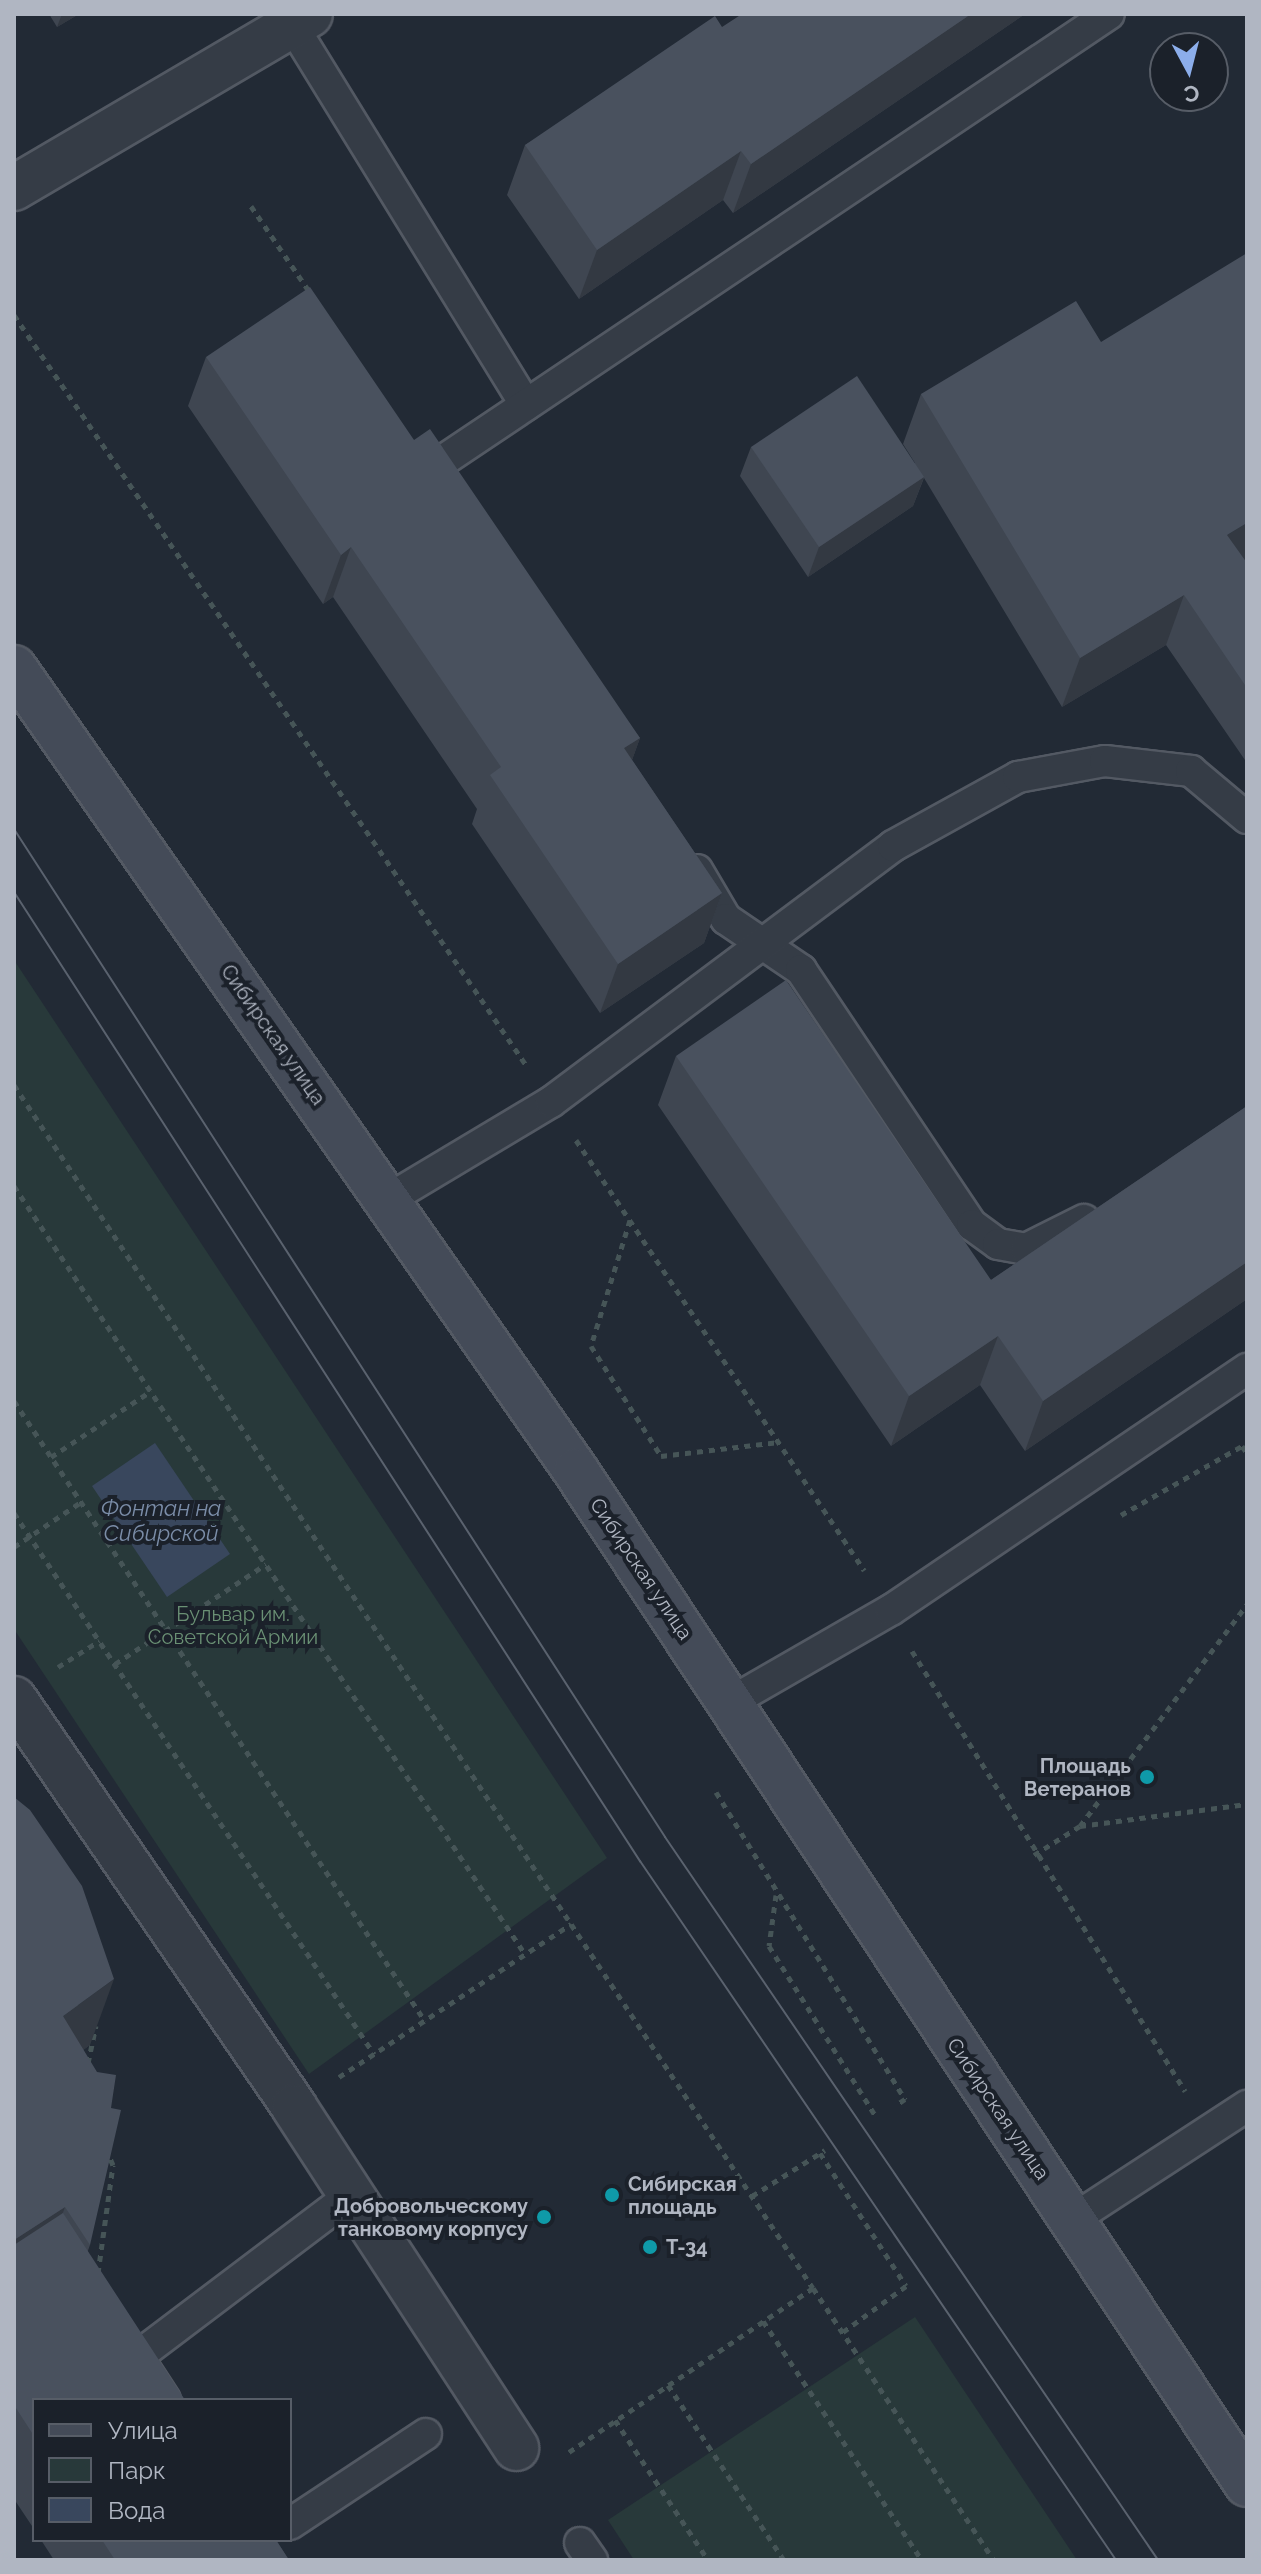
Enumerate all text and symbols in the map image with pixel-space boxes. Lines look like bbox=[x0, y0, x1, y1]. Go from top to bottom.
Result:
north arrow bbox=[1149, 32, 1229, 112]
text: С bbox=[1183, 80, 1201, 108]
street label: Сибирская улица bbox=[215, 960, 331, 1110]
street label: Сибирская улица bbox=[585, 1493, 697, 1645]
water label: Фонтан на Сибирской bbox=[101, 1495, 221, 1546]
park label: Бульвар им. Советской Армии bbox=[148, 1603, 318, 1650]
place label: Площадь Ветеранов bbox=[1024, 1754, 1131, 1801]
marker: Площадь Ветеранов bbox=[1138, 1768, 1156, 1786]
street label: Сибирская улица bbox=[942, 2033, 1054, 2185]
place label: Сибирская площадь bbox=[628, 2172, 737, 2219]
marker: Сибирская площадь bbox=[603, 2186, 621, 2204]
place label: Добровольческому танковому корпусу bbox=[334, 2194, 528, 2241]
marker: Добровольческому танковому корпусу bbox=[535, 2208, 553, 2226]
place label: T-34 bbox=[666, 2235, 708, 2259]
marker: T-34 bbox=[641, 2238, 659, 2256]
legend bbox=[32, 2398, 292, 2542]
text: Улица bbox=[108, 2416, 178, 2445]
text: Парк bbox=[108, 2456, 166, 2485]
text: Вода bbox=[108, 2496, 165, 2525]

